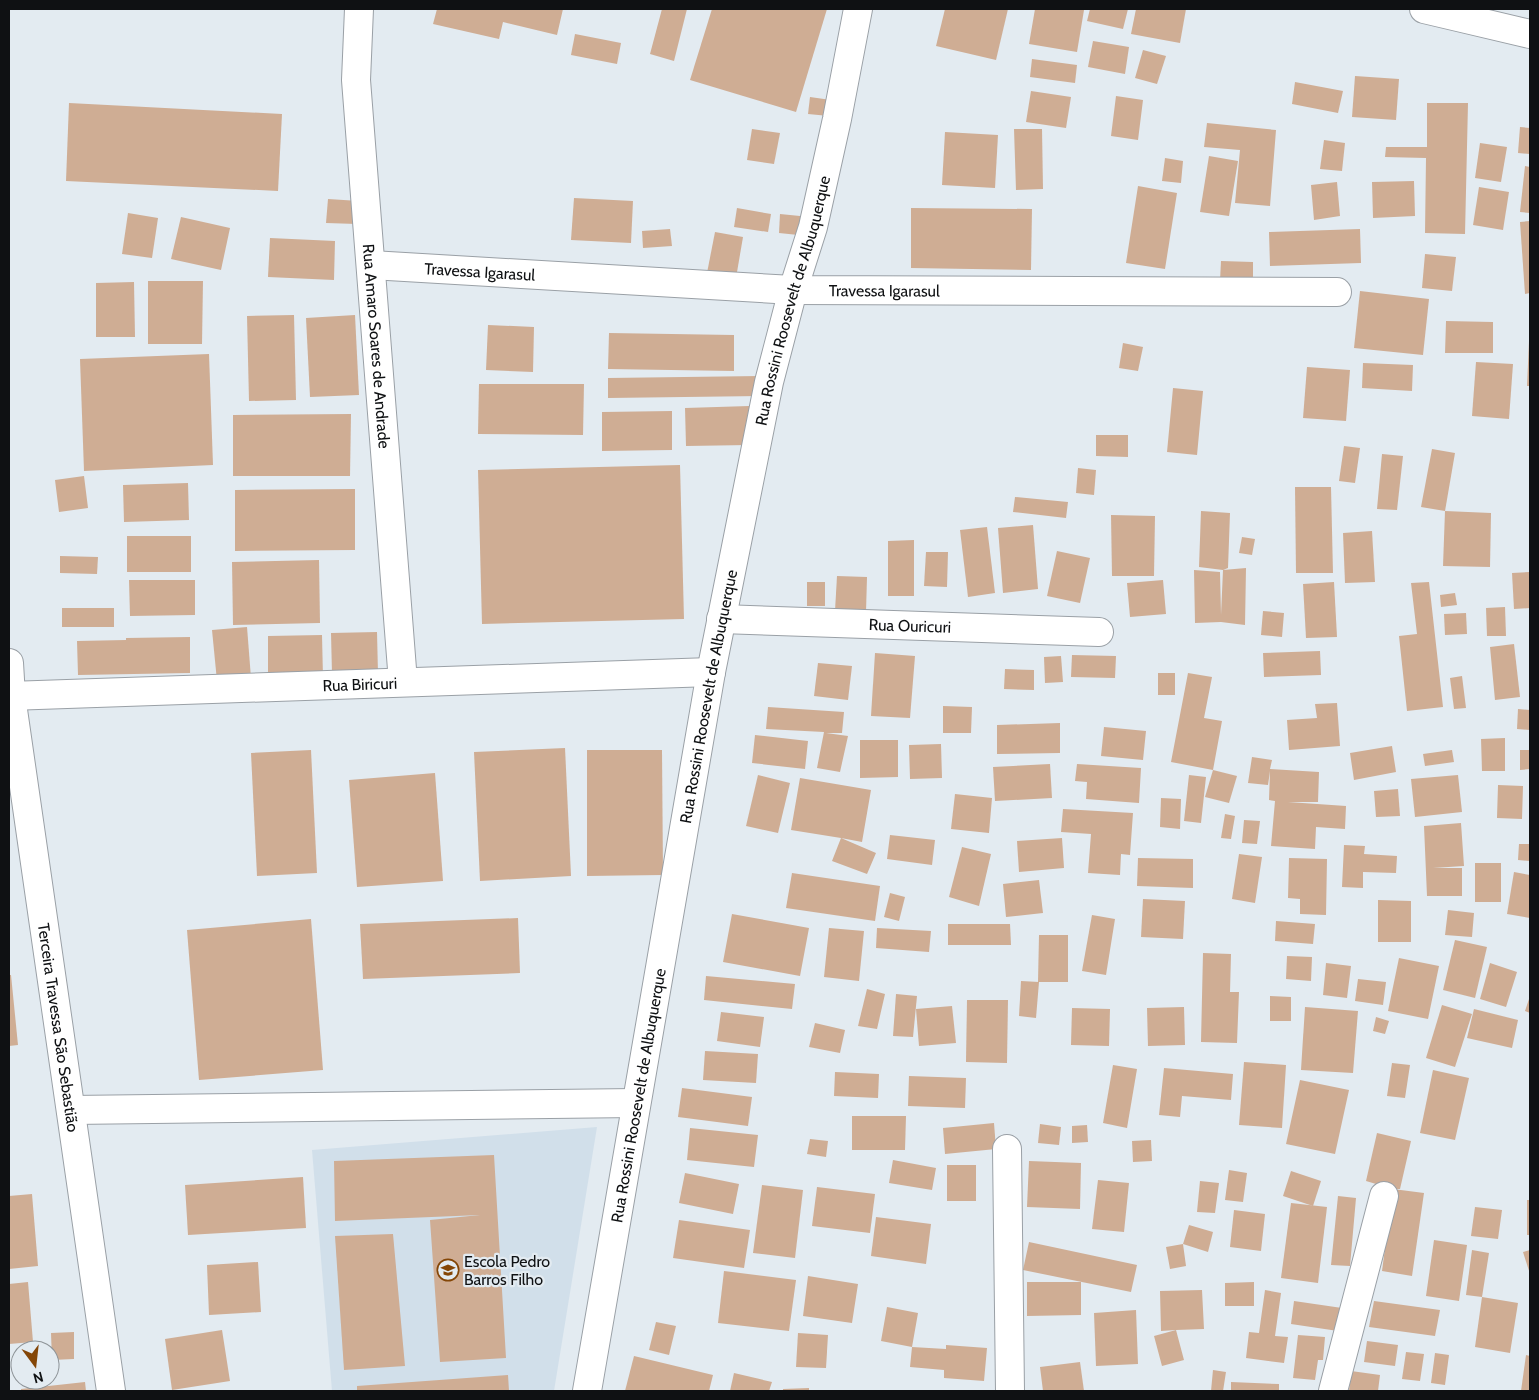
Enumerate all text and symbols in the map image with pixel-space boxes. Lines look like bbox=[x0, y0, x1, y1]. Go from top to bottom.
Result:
street label: Rua Rossini Roosevelt de Albuquerque bbox=[751, 174, 834, 427]
street label: Rua Amaro Soares de Andrade bbox=[359, 243, 394, 449]
street label: Travessa Igarasul bbox=[424, 259, 536, 284]
street label: Travessa Igarasul bbox=[829, 281, 940, 300]
street label: Rua Rossini Roosevelt de Albuquerque bbox=[676, 568, 741, 825]
street label: Rua Ouricuri bbox=[868, 615, 951, 636]
street label: Rua Biricuri bbox=[322, 673, 397, 695]
street label: Terceira Travessa São Sebastião bbox=[34, 922, 83, 1133]
street label: Rua Rossini Roosevelt de Albuquerque bbox=[607, 967, 669, 1224]
place label: Escola Pedro Barros Filho bbox=[464, 1252, 550, 1289]
school or university icon: Escola Pedro Barros Filho bbox=[436, 1258, 460, 1282]
north arrow bbox=[10, 1340, 60, 1390]
text: N bbox=[31, 1368, 45, 1388]

